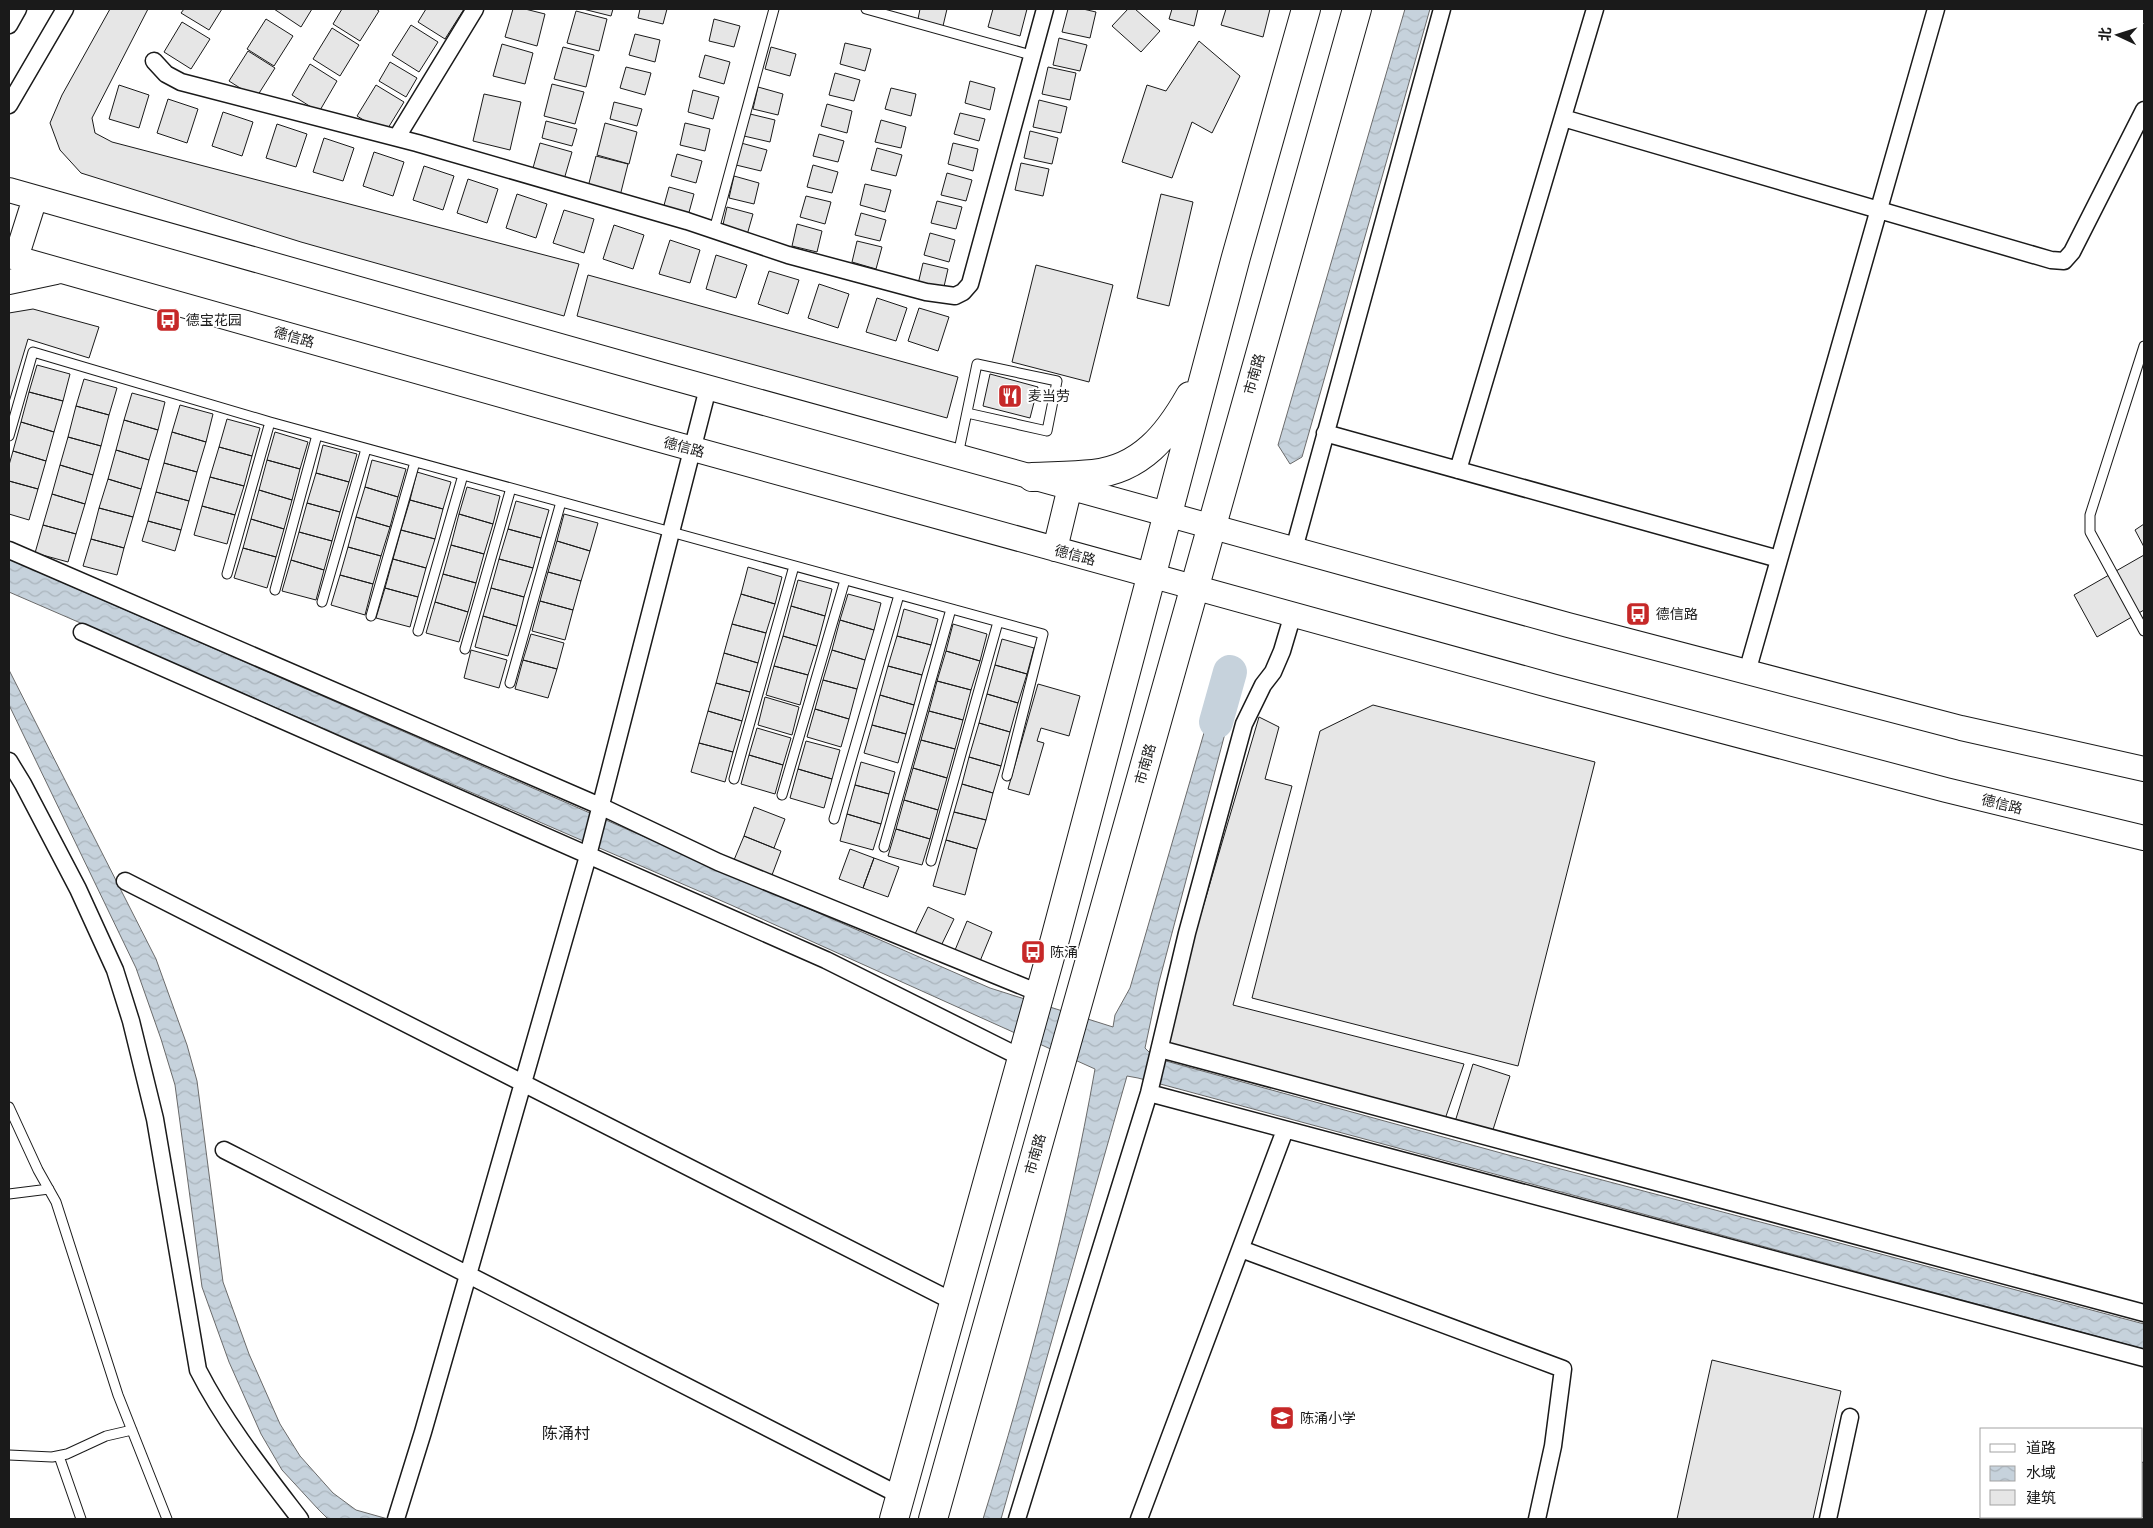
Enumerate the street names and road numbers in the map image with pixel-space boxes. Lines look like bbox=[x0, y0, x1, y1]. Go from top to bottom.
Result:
street label: 德信路 bbox=[271, 324, 316, 352]
street label: 市南路 bbox=[1241, 352, 1269, 397]
street label: 德信路 bbox=[661, 434, 706, 462]
street label: 德信路 bbox=[1052, 542, 1097, 570]
street label: 市南路 bbox=[1132, 742, 1160, 787]
street label: 德信路 bbox=[1979, 791, 2024, 819]
street label: 市南路 bbox=[1022, 1132, 1050, 1177]

